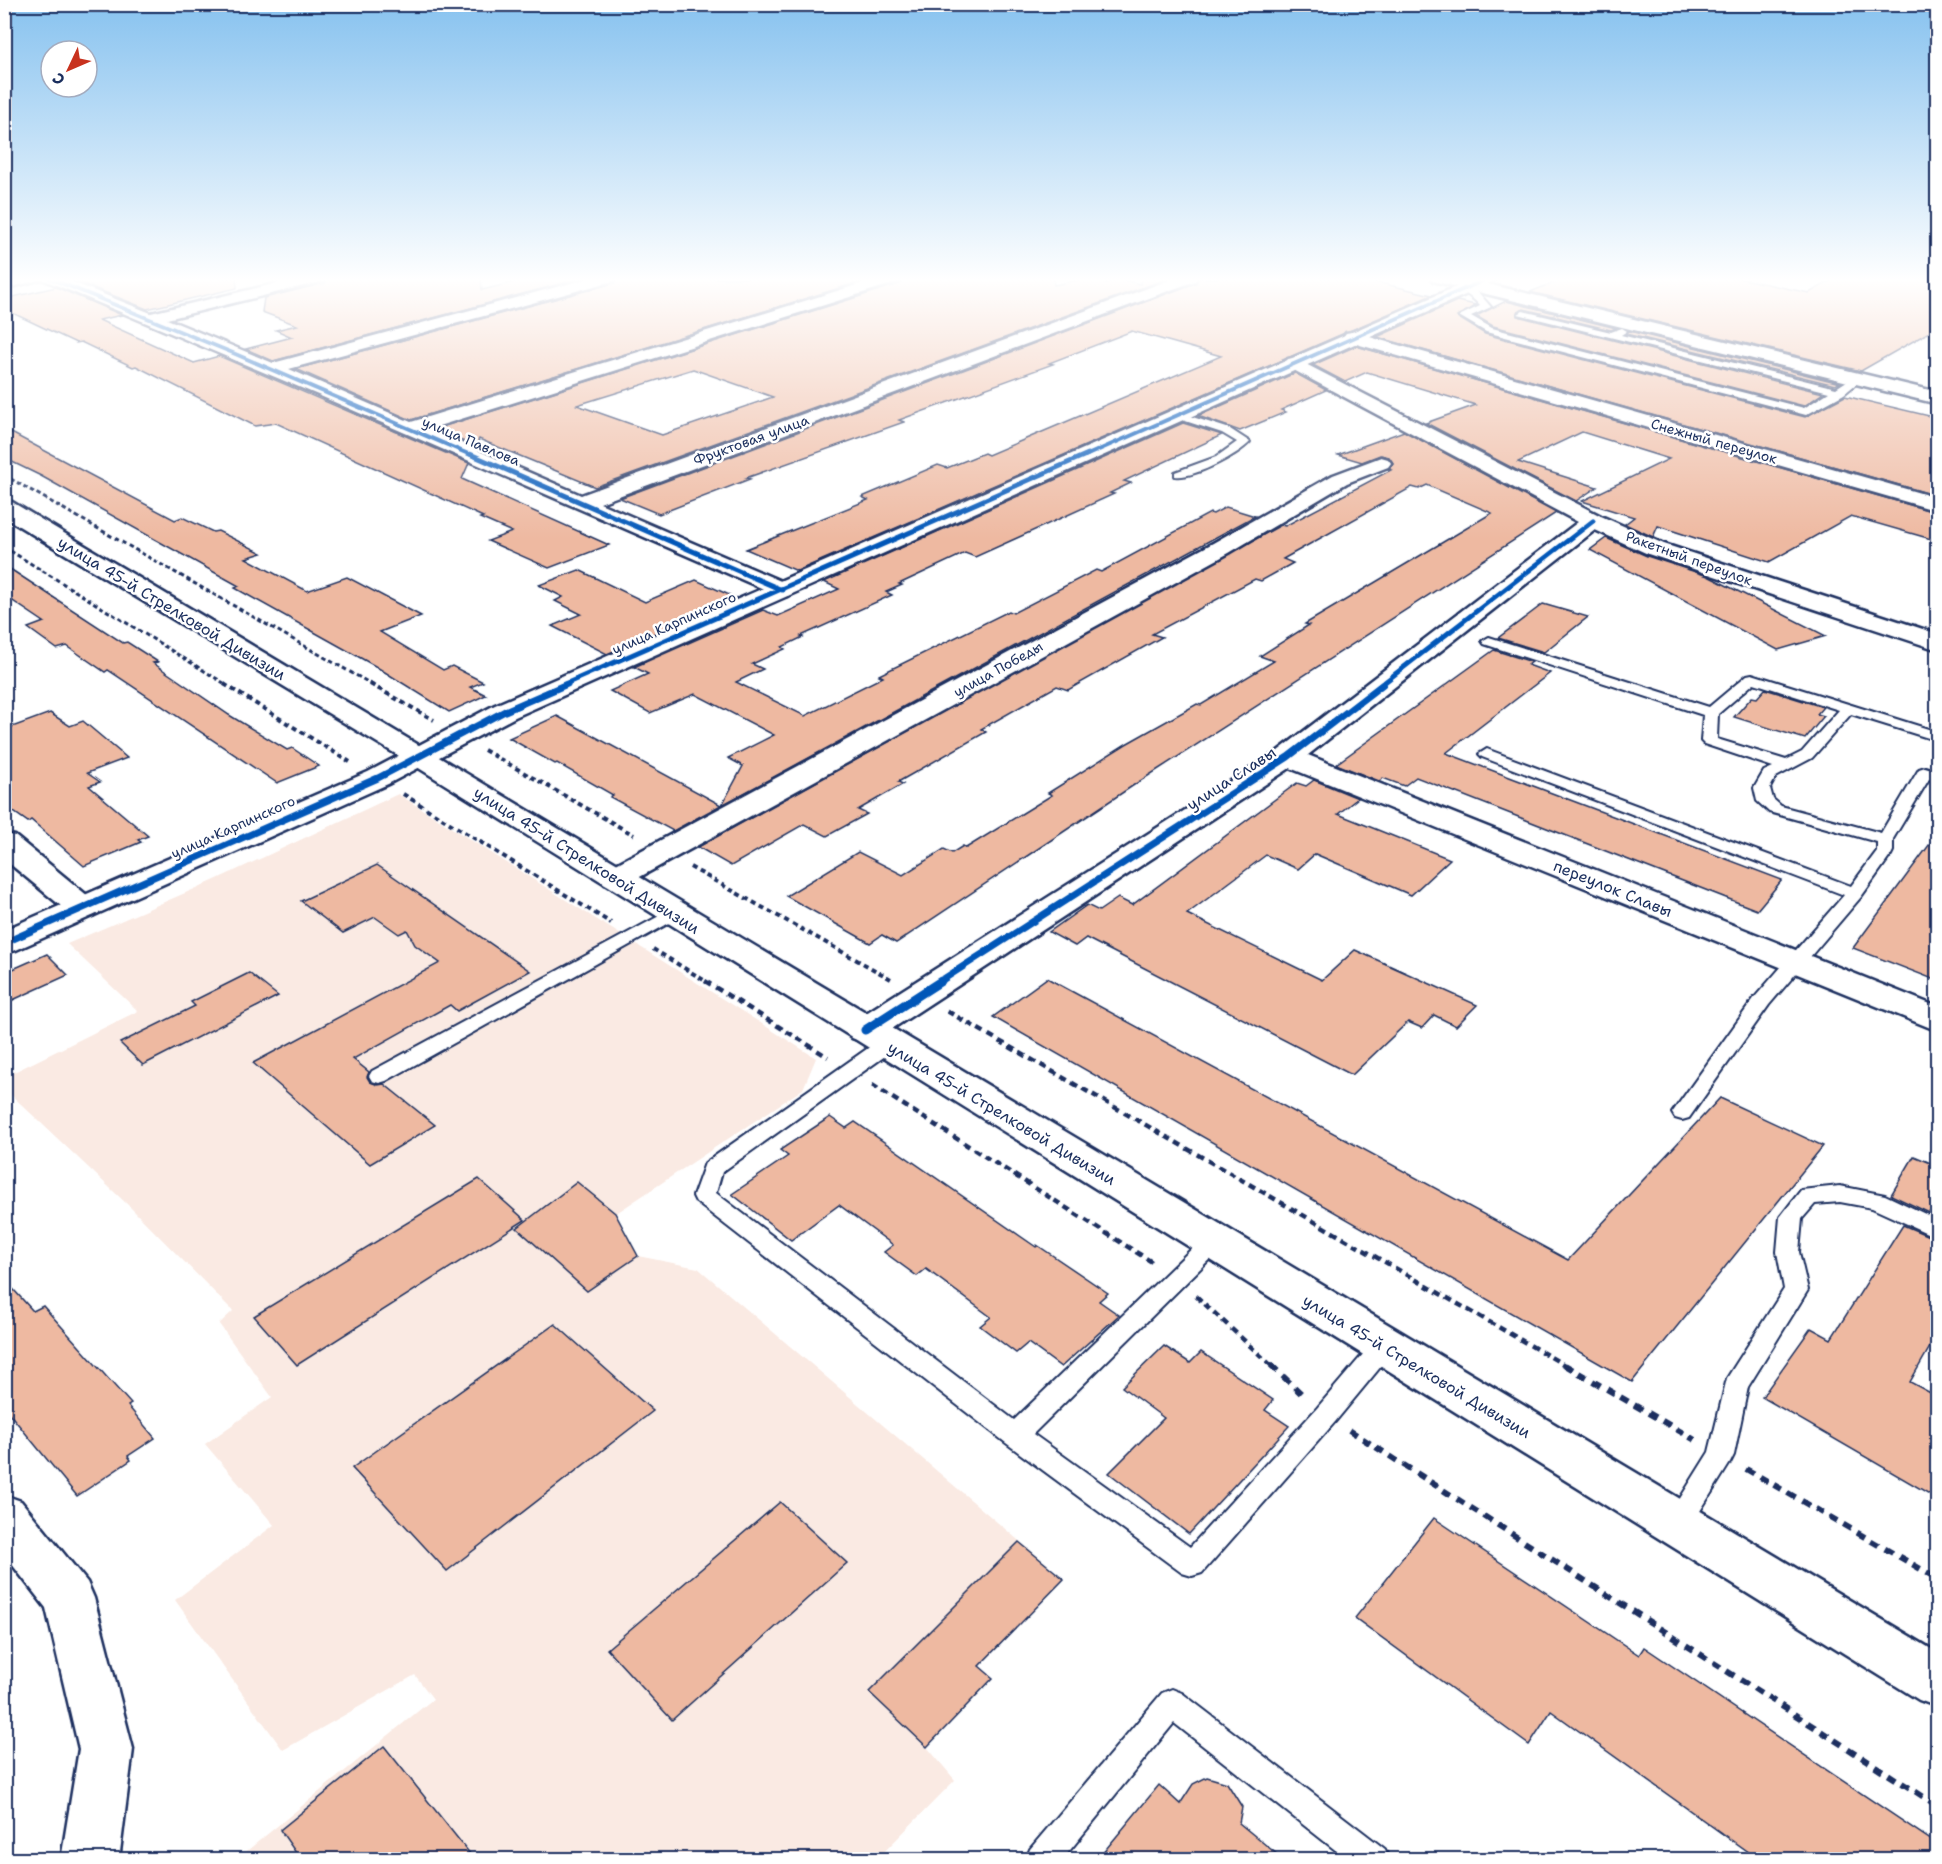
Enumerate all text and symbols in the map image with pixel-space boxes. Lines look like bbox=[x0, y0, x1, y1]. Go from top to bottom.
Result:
north arrow bbox=[39, 39, 99, 99]
text: С bbox=[47, 68, 70, 90]
street label: Фруктовая улица bbox=[691, 411, 812, 469]
street label: улица Павлова bbox=[419, 412, 523, 470]
street label: Снежный переулок bbox=[1649, 414, 1780, 468]
street label: Ракетный переулок bbox=[1623, 527, 1755, 589]
street label: улица 45-й Стрелковой Дивизии bbox=[54, 532, 290, 685]
street label: улица Карпинского bbox=[609, 588, 739, 658]
street label: улица Победы bbox=[950, 637, 1046, 701]
street label: улица Славы bbox=[1183, 742, 1280, 815]
street label: улица 45-й Стрелковой Дивизии bbox=[470, 782, 704, 939]
street label: улица Карпинского bbox=[168, 792, 298, 862]
street label: переулок Славы bbox=[1550, 855, 1675, 922]
street label: улица 45-й Стрелковой Дивизии bbox=[884, 1037, 1120, 1190]
street label: улица 45-й Стрелковой Дивизии bbox=[1299, 1290, 1535, 1443]

